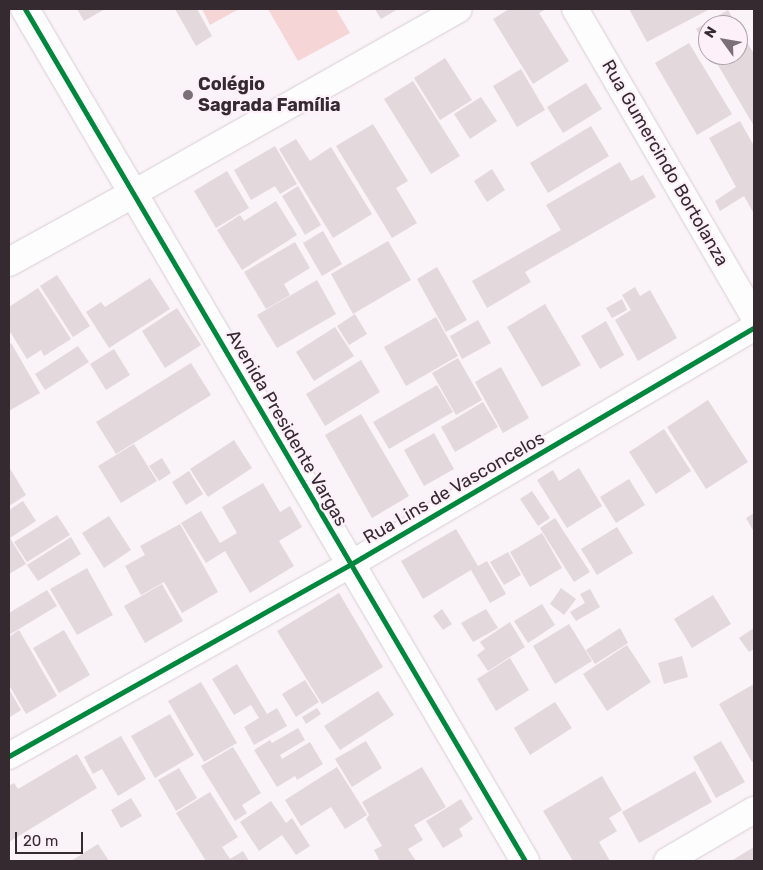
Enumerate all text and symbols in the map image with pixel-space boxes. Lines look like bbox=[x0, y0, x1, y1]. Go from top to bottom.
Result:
north arrow bbox=[698, 15, 748, 65]
text: N bbox=[701, 24, 721, 41]
street label: Rua Gumercindo Bortolanza bbox=[597, 56, 733, 270]
place label: Colégio Sagrada Família bbox=[198, 74, 341, 116]
marker: Colégio Sagrada Família bbox=[182, 89, 194, 101]
street label: Avenida Presidente Vargas bbox=[222, 326, 352, 530]
street label: Rua Lins de Vasconcelos bbox=[359, 427, 549, 549]
scale bar bbox=[18, 822, 85, 854]
text: 20 m bbox=[23, 832, 58, 850]

